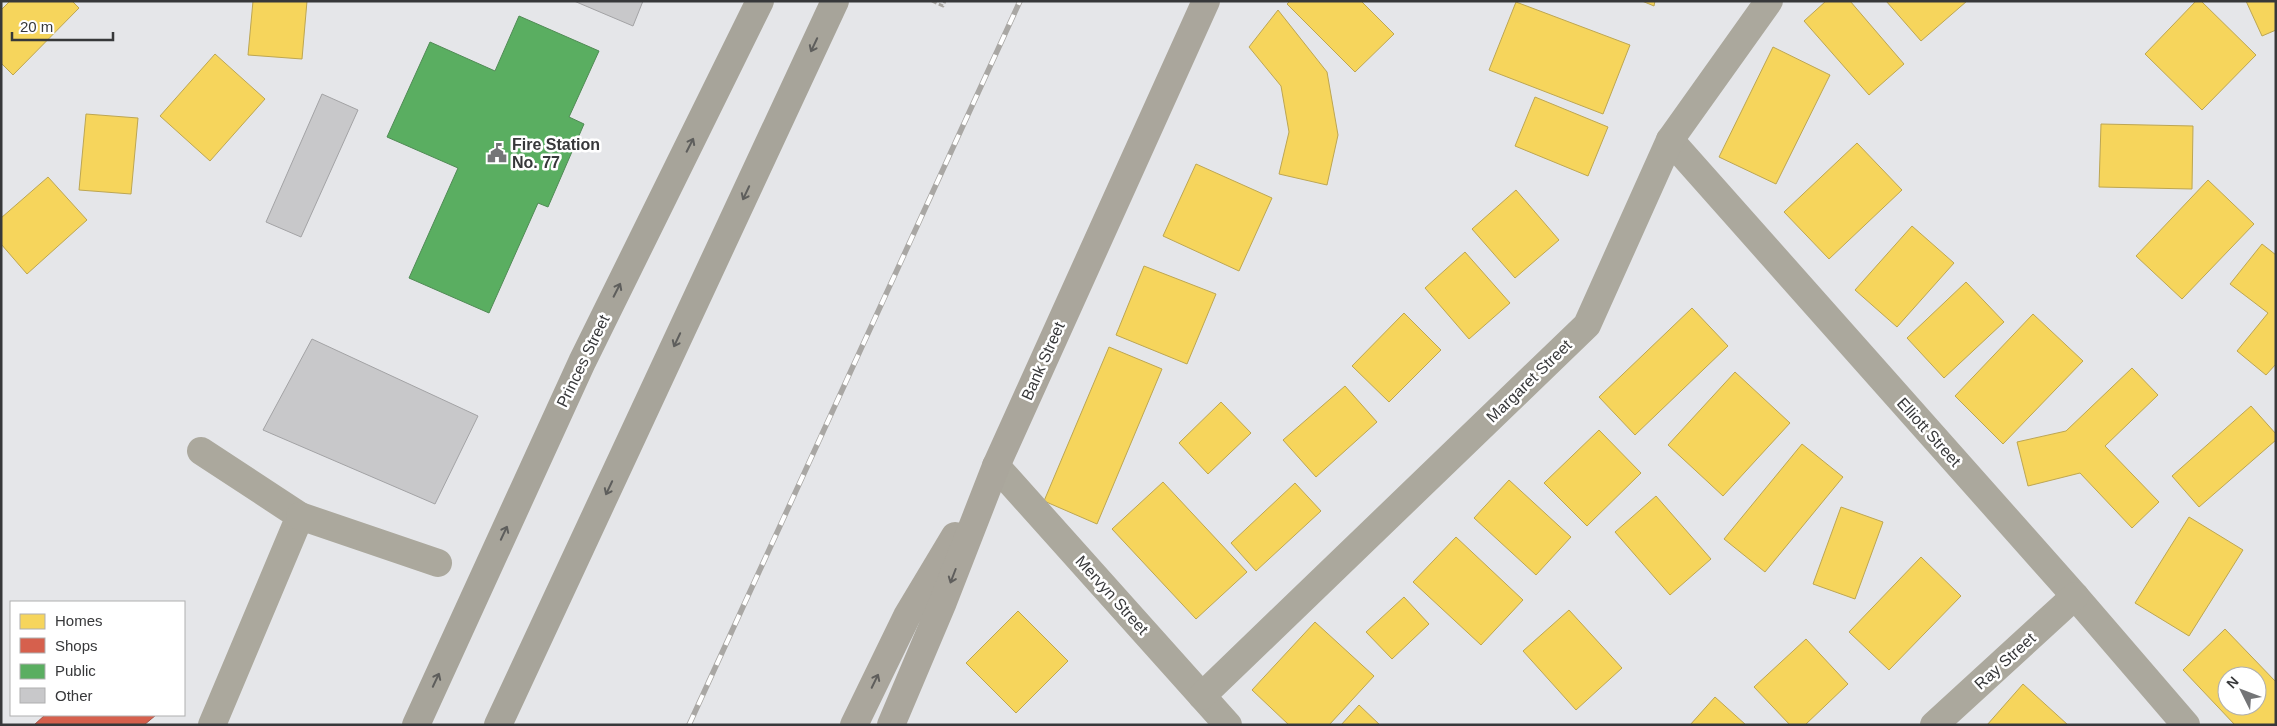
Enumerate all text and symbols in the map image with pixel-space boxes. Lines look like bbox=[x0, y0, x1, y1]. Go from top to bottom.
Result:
scale bar bbox=[12, 10, 114, 42]
text: 20 m bbox=[20, 18, 53, 35]
one-way arrow bbox=[809, 38, 819, 53]
place label: Fire Station No. 77 bbox=[512, 136, 600, 171]
one-way arrow bbox=[686, 138, 695, 153]
public building icon: Fire Station No. 77 bbox=[486, 142, 508, 164]
one-way arrow bbox=[740, 185, 750, 200]
one-way arrow bbox=[612, 283, 622, 298]
street label: Princes Street bbox=[553, 312, 613, 410]
street label: Bank Street bbox=[1018, 319, 1068, 403]
one-way arrow bbox=[672, 332, 681, 347]
street label: Margaret Street bbox=[1483, 336, 1575, 426]
street label: Elliott Street bbox=[1894, 394, 1965, 470]
one-way arrow bbox=[603, 480, 613, 495]
one-way arrow bbox=[499, 526, 509, 541]
street label: Mervyn Street bbox=[1072, 552, 1152, 638]
one-way arrow bbox=[948, 568, 957, 584]
legend bbox=[10, 601, 185, 716]
text: Homes bbox=[55, 612, 103, 629]
street label: Ray Street bbox=[1971, 629, 2039, 693]
text: Shops bbox=[55, 637, 98, 654]
text: Public bbox=[55, 662, 96, 679]
north arrow bbox=[2217, 666, 2267, 716]
one-way arrow bbox=[432, 673, 442, 688]
text: N bbox=[2223, 673, 2242, 691]
one-way arrow bbox=[871, 674, 880, 689]
text: Other bbox=[55, 687, 93, 704]

